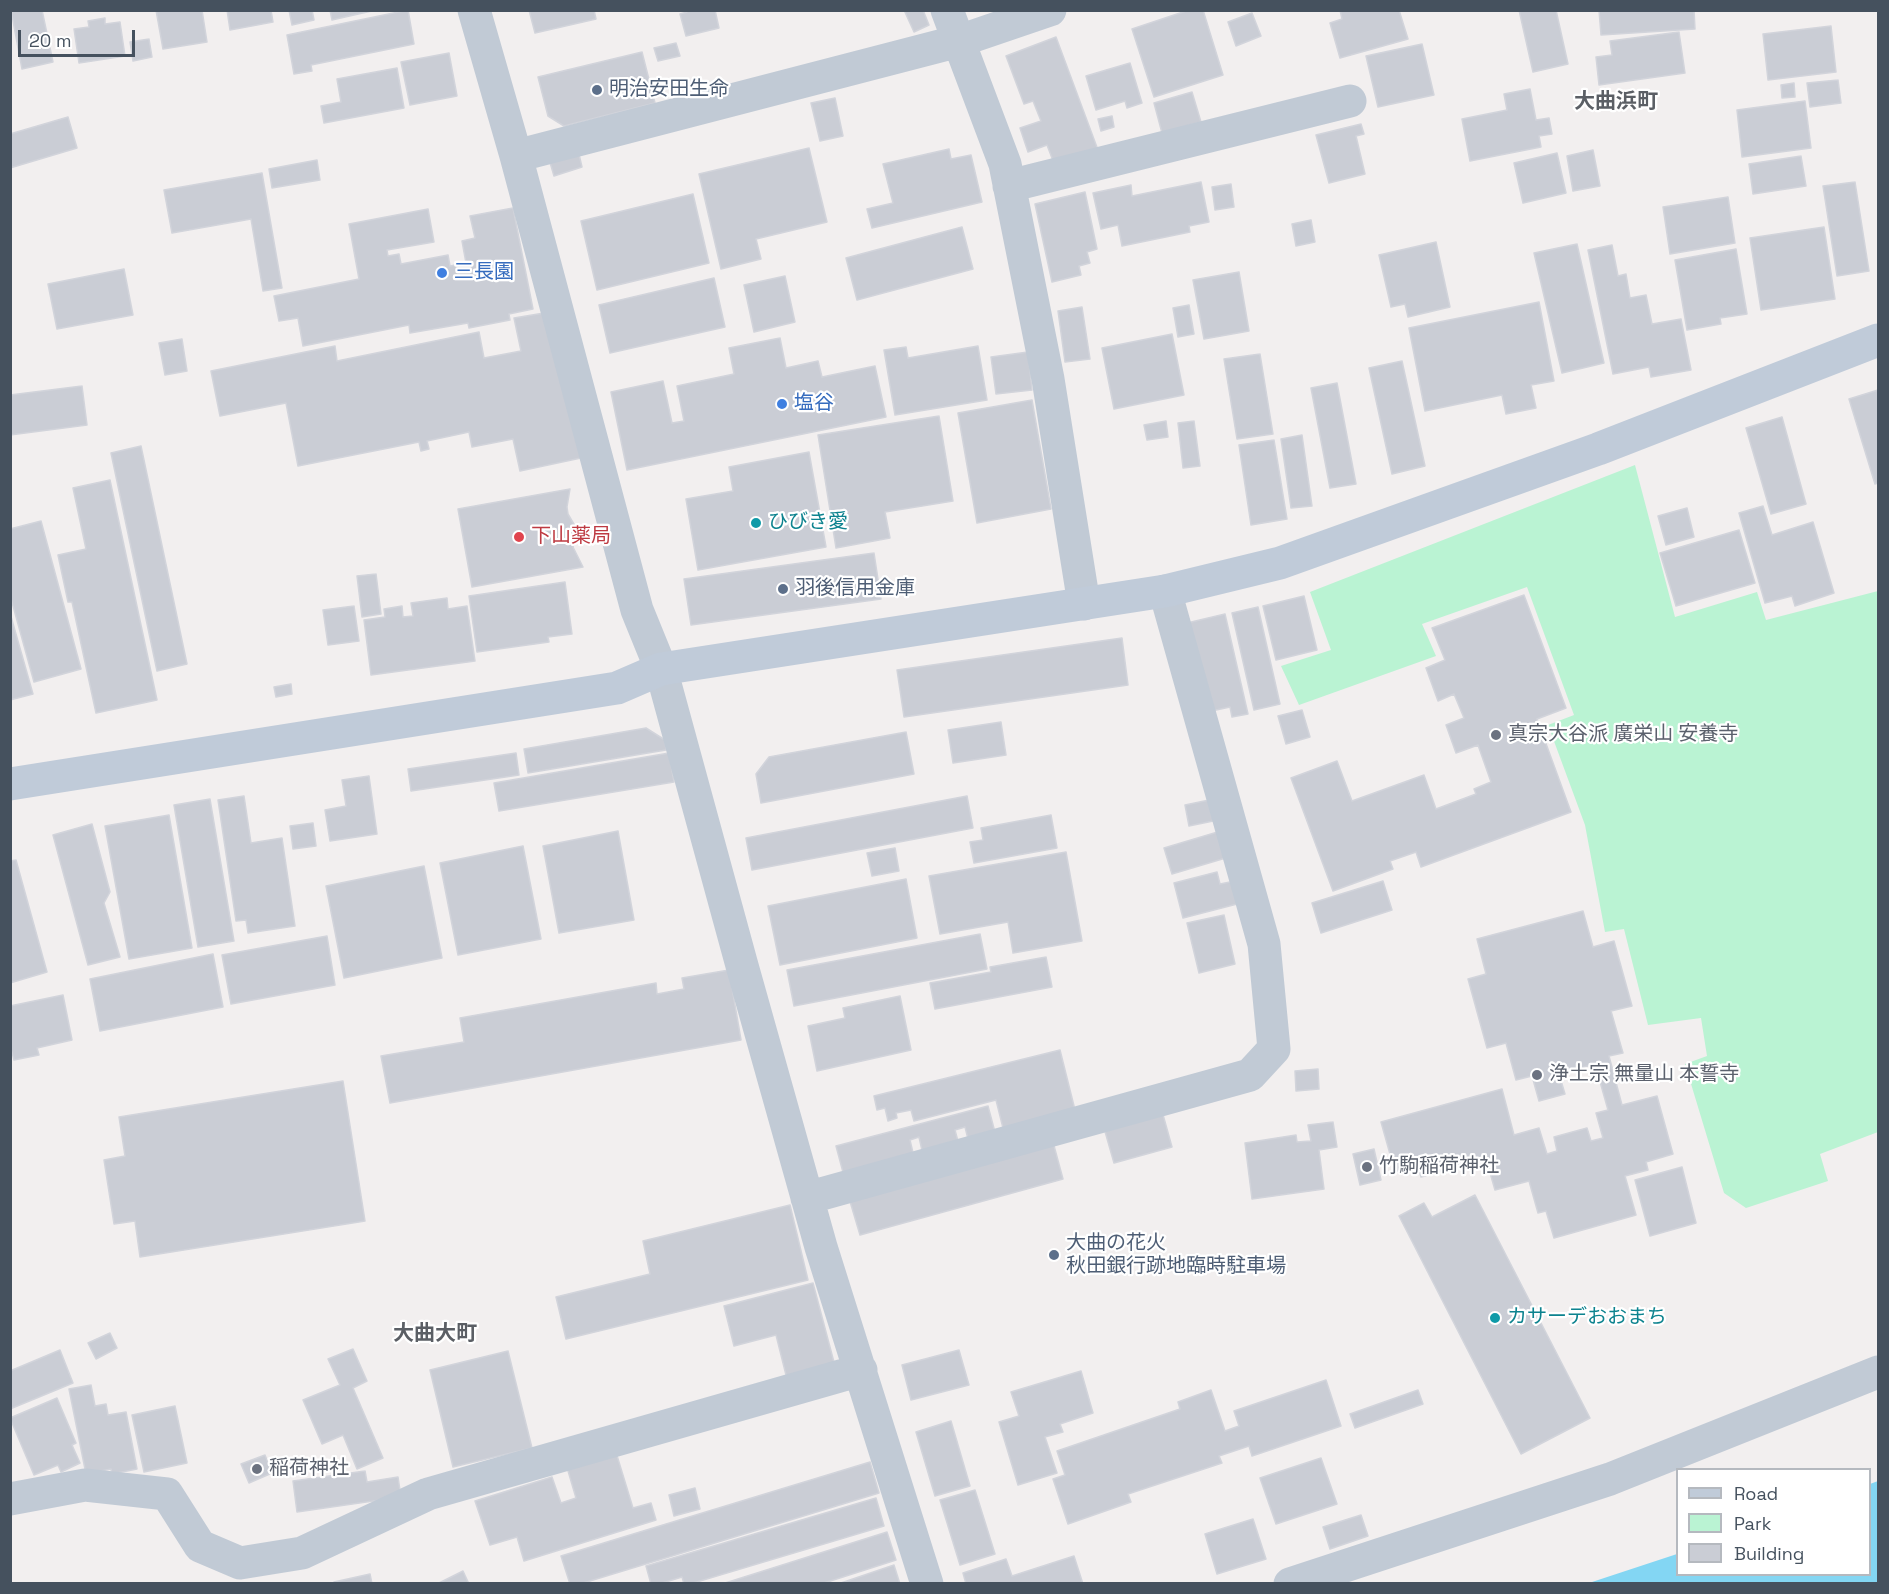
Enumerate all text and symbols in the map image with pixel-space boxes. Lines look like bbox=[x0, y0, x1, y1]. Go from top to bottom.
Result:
scale bar bbox=[21, 18, 138, 56]
text: 20 m bbox=[29, 29, 72, 52]
place label: 明治安田生命 bbox=[609, 78, 729, 102]
marker: 明治安田生命 bbox=[590, 83, 604, 97]
district label: 大曲浜町 bbox=[1574, 89, 1658, 115]
place label: 三長園 bbox=[454, 261, 514, 285]
marker: 三長園 bbox=[435, 266, 449, 280]
place label: 塩谷 bbox=[794, 392, 834, 416]
marker: 塩谷 bbox=[775, 397, 789, 411]
place label: ひびき愛 bbox=[768, 511, 848, 535]
marker: ひびき愛 bbox=[749, 516, 763, 530]
place label: 下山薬局 bbox=[531, 525, 611, 549]
marker: 下山薬局 bbox=[512, 530, 526, 544]
place label: 羽後信用金庫 bbox=[795, 577, 915, 601]
marker: 羽後信用金庫 bbox=[776, 582, 790, 596]
place label: 真宗大谷派 廣栄山 安養寺 bbox=[1508, 723, 1738, 747]
marker: 真宗大谷派 廣栄山 安養寺 bbox=[1489, 728, 1503, 742]
place label: 浄土宗 無量山 本誓寺 bbox=[1549, 1063, 1739, 1087]
marker: 浄土宗 無量山 本誓寺 bbox=[1530, 1068, 1544, 1082]
place label: 竹駒稲荷神社 bbox=[1379, 1155, 1499, 1179]
marker: 竹駒稲荷神社 bbox=[1360, 1160, 1374, 1174]
place label: 大曲の花火 秋田銀行跡地臨時駐車場 bbox=[1066, 1232, 1286, 1279]
marker: 大曲の花火 秋田銀行跡地臨時駐車場 bbox=[1047, 1248, 1061, 1262]
place label: カサーデおおまち bbox=[1507, 1306, 1667, 1330]
marker: カサーデおおまち bbox=[1488, 1311, 1502, 1325]
district label: 大曲大町 bbox=[393, 1321, 477, 1347]
place label: 稲荷神社 bbox=[269, 1457, 349, 1481]
marker: 稲荷神社 bbox=[250, 1462, 264, 1476]
legend bbox=[1676, 1468, 1871, 1576]
text: Road bbox=[1734, 1482, 1778, 1505]
text: Park bbox=[1734, 1512, 1771, 1535]
text: Building bbox=[1734, 1542, 1804, 1565]

